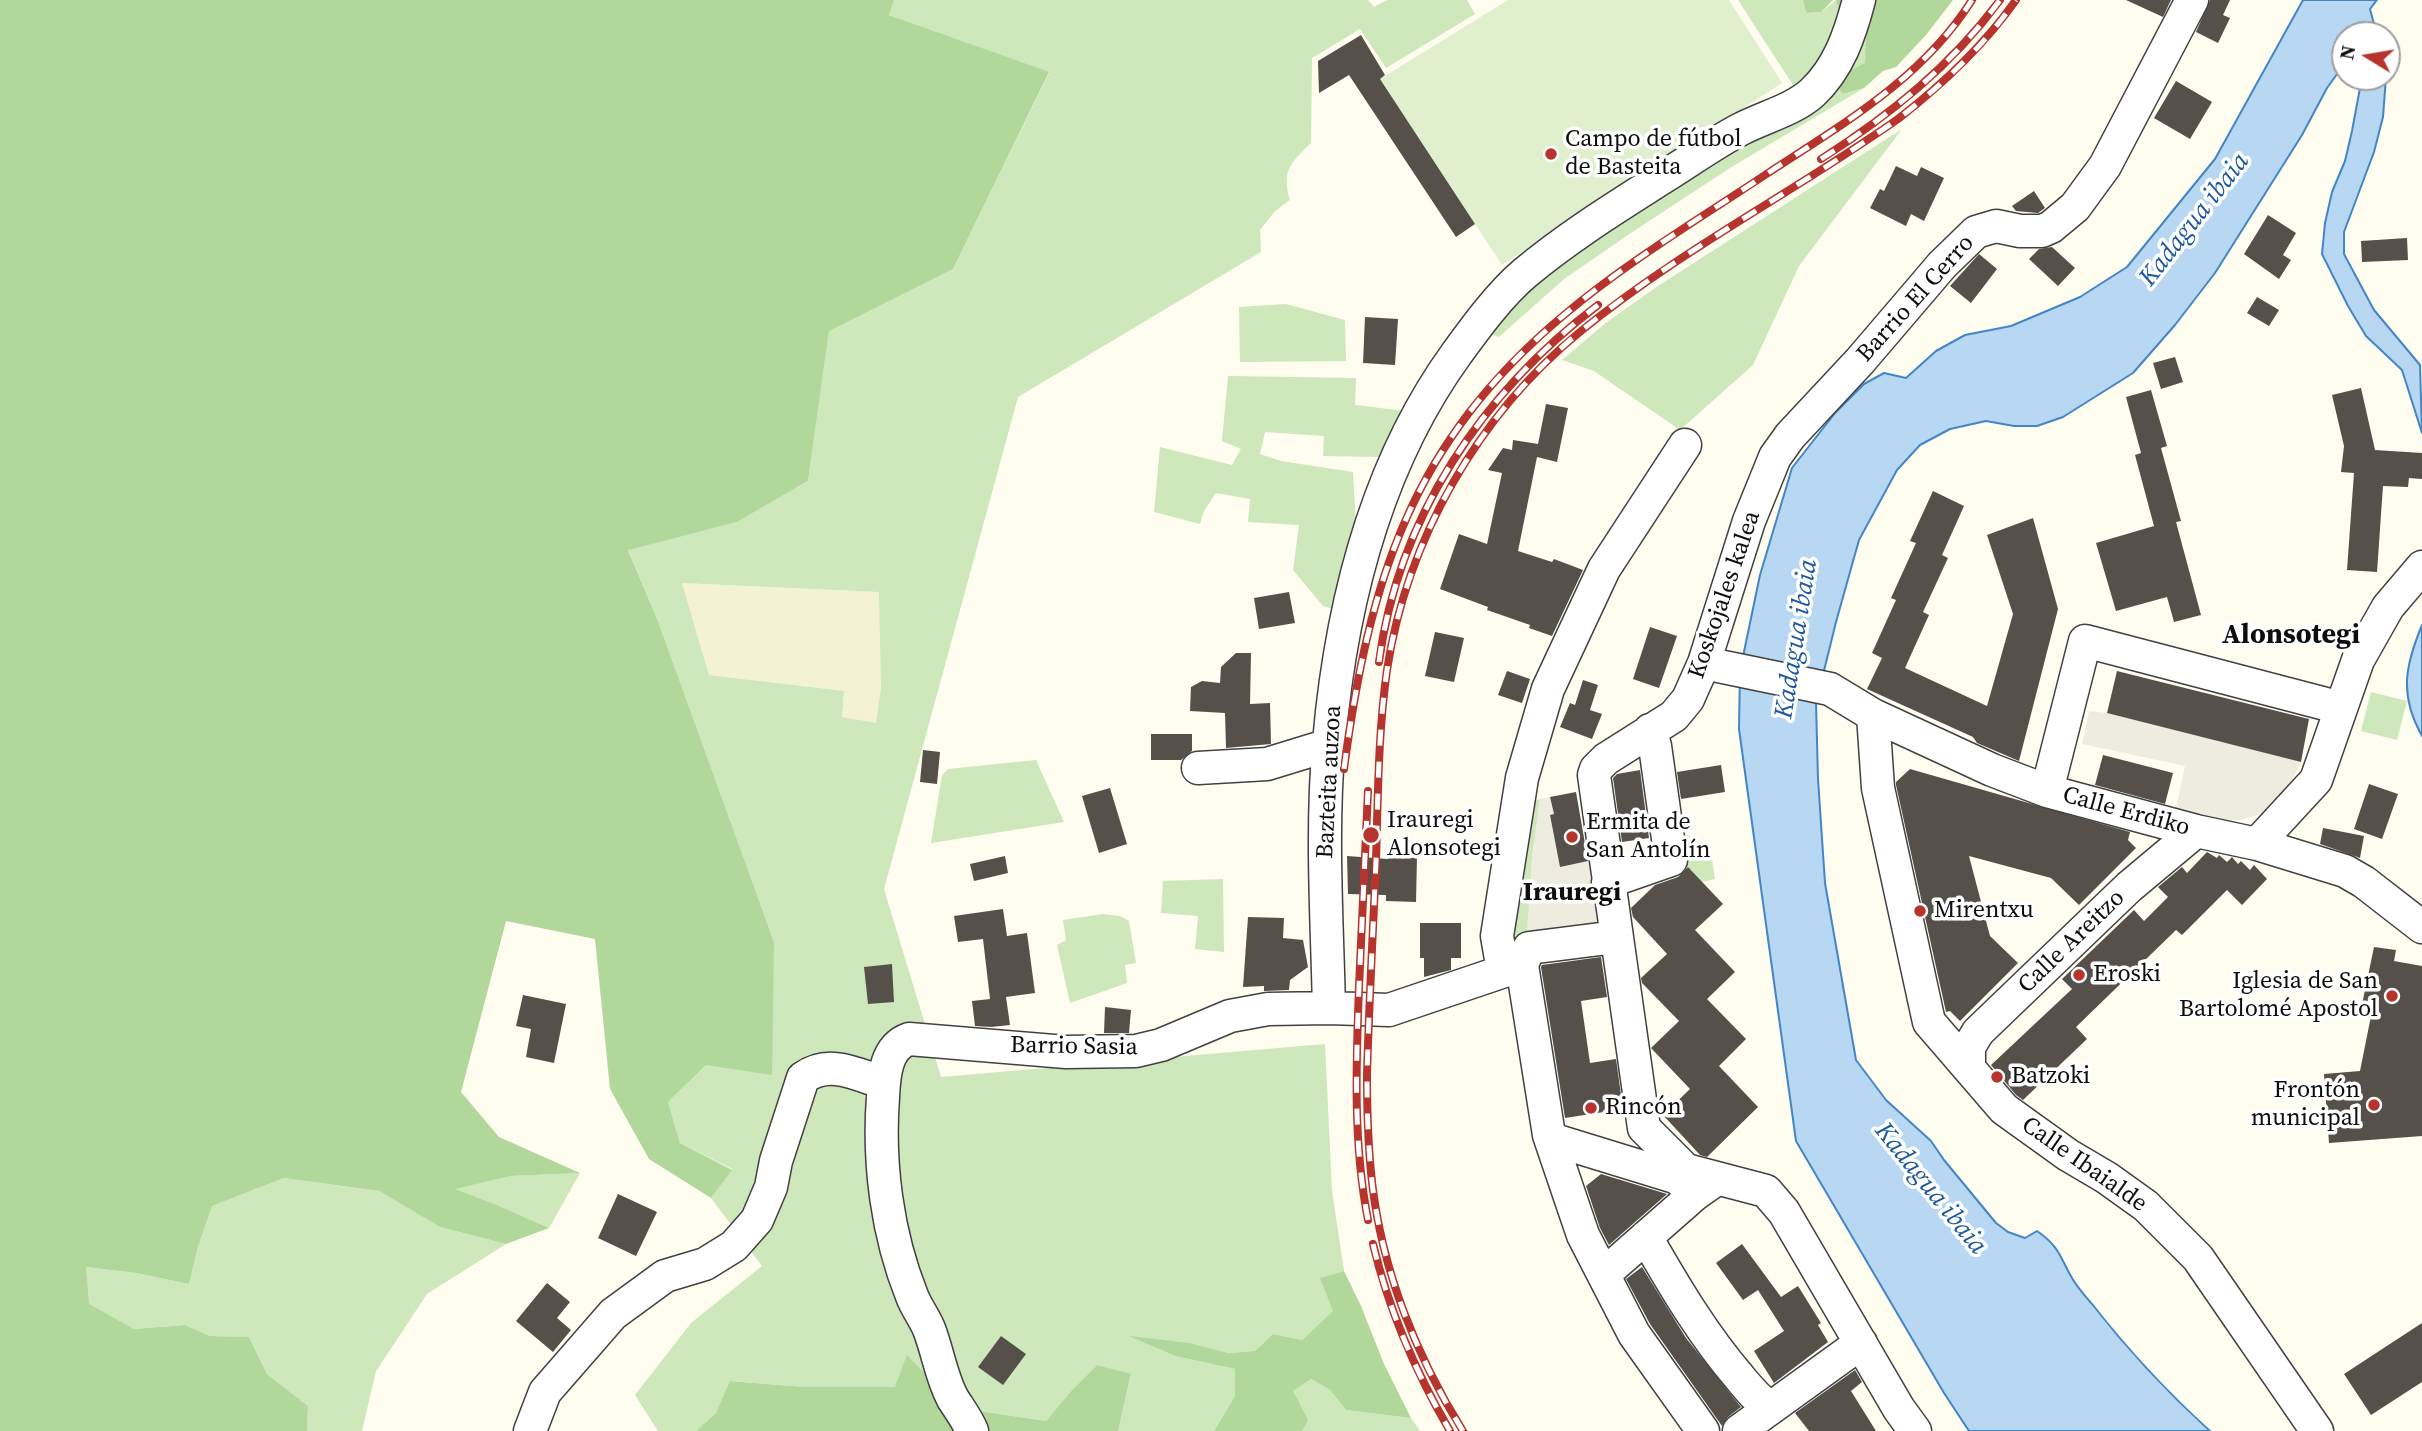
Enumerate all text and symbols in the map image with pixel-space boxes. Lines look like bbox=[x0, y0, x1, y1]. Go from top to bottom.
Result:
north arrow bbox=[2331, 21, 2401, 91]
text: N bbox=[2333, 43, 2361, 62]
place label: Campo de fútbol de Basteita bbox=[1565, 126, 1742, 182]
marker: Campo de fútbol de Basteita bbox=[1543, 146, 1559, 162]
water label: Kadagua ibaia bbox=[2133, 147, 2257, 293]
street label: Barrio El Cerro bbox=[1851, 229, 1981, 369]
street label: Koskojales kalea bbox=[1683, 507, 1767, 683]
water label: Kadagua ibaia bbox=[1769, 557, 1825, 721]
district label: Alonsotegi bbox=[2222, 619, 2360, 653]
street label: Bazteita auzoa bbox=[1312, 705, 1348, 859]
street label: Calle Erdiko bbox=[2059, 781, 2193, 843]
place label: Irauregi Alonsotegi bbox=[1387, 807, 1501, 863]
place label: Ermita de San Antolín bbox=[1586, 809, 1710, 865]
marker: Irauregi Alonsotegi bbox=[1361, 825, 1381, 845]
marker: Ermita de San Antolín bbox=[1564, 829, 1580, 845]
district label: Irauregi bbox=[1523, 877, 1621, 909]
street label: Calle Areitzo bbox=[2013, 884, 2131, 1000]
place label: Mirentxu bbox=[1934, 897, 2034, 925]
marker: Mirentxu bbox=[1912, 903, 1928, 919]
place label: Eroski bbox=[2093, 961, 2161, 989]
marker: Eroski bbox=[2071, 967, 2087, 983]
place label: Iglesia de San Bartolomé Apostol bbox=[2179, 968, 2378, 1024]
marker: Iglesia de San Bartolomé Apostol bbox=[2384, 988, 2400, 1004]
street label: Barrio Sasia bbox=[1010, 1031, 1138, 1063]
place label: Batzoki bbox=[2011, 1063, 2090, 1091]
marker: Batzoki bbox=[1989, 1069, 2005, 1085]
place label: Frontón municipal bbox=[2251, 1077, 2360, 1133]
place label: Rincón bbox=[1605, 1094, 1682, 1122]
marker: Frontón municipal bbox=[2366, 1097, 2382, 1113]
marker: Rincón bbox=[1583, 1100, 1599, 1116]
street label: Calle Ibaialde bbox=[2016, 1111, 2152, 1219]
water label: Kadagua ibaia bbox=[1867, 1117, 1993, 1261]

